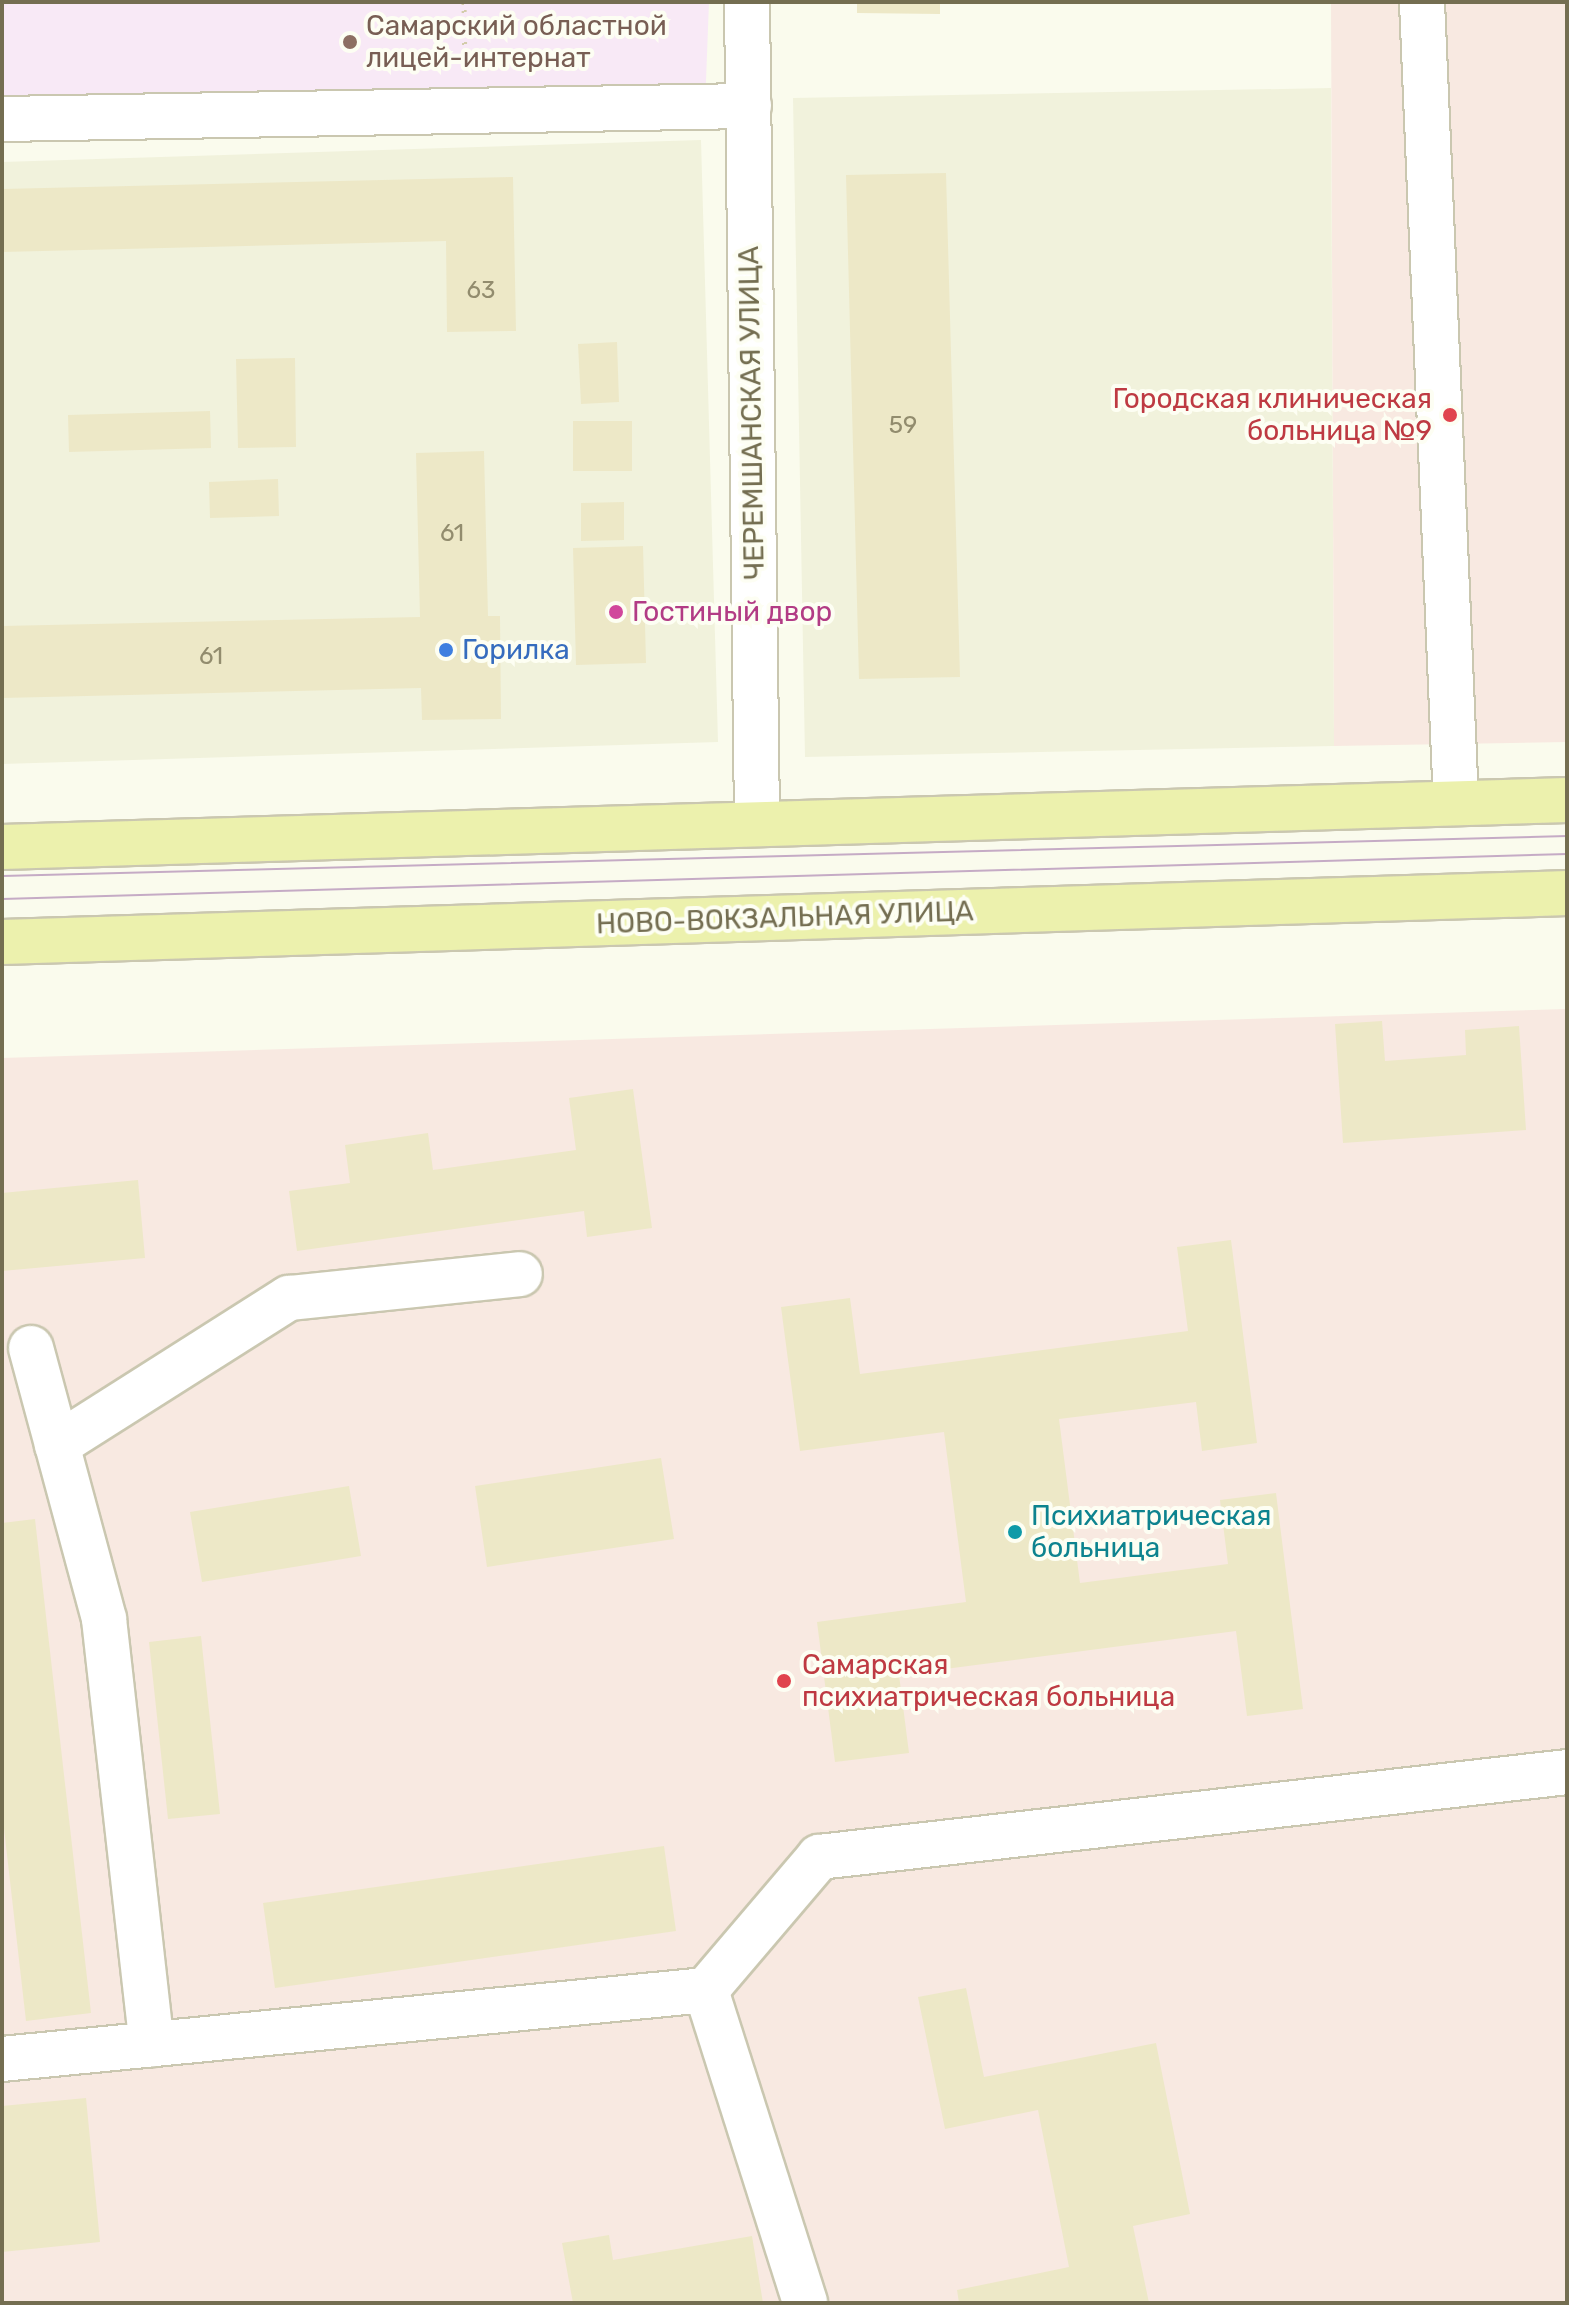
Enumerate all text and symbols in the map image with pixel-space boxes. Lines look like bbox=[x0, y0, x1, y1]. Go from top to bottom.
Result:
place label: Самарский областной лицей-интернат bbox=[366, 9, 667, 75]
marker: Самарский областной лицей-интернат bbox=[341, 33, 359, 51]
street label: ЧЕРЕМШАНСКАЯ УЛИЦА bbox=[732, 246, 772, 580]
house number: 63 bbox=[467, 277, 495, 305]
place label: Городская клиническая больница №9 bbox=[1112, 382, 1432, 448]
marker: Городская клиническая больница №9 bbox=[1439, 404, 1461, 426]
house number: 59 bbox=[889, 412, 917, 440]
house number: 61 bbox=[440, 520, 464, 548]
place label: Гостиный двор bbox=[632, 595, 832, 629]
marker: Гостиный двор bbox=[607, 603, 625, 621]
place label: Горилка bbox=[462, 633, 570, 667]
marker: Горилка bbox=[437, 641, 455, 659]
house number: 61 bbox=[199, 643, 223, 671]
street label: НОВО-ВОКЗАЛЬНАЯ УЛИЦА bbox=[596, 895, 974, 941]
place label: Психиатрическая больница bbox=[1031, 1499, 1271, 1565]
marker: Психиатрическая больница bbox=[1006, 1523, 1024, 1541]
place label: Самарская психиатрическая больница bbox=[802, 1648, 1175, 1714]
marker: Самарская психиатрическая больница bbox=[773, 1670, 795, 1692]

